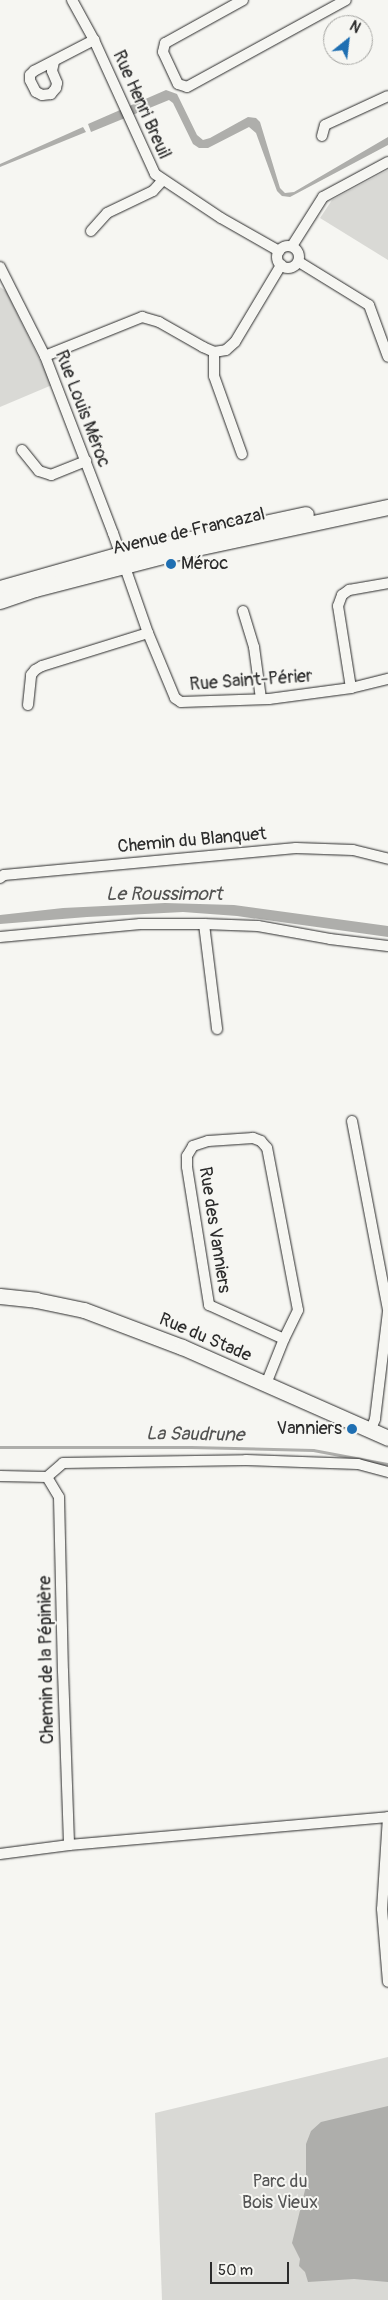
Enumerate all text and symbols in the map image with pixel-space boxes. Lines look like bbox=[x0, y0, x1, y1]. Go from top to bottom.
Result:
north arrow bbox=[323, 15, 373, 65]
text: N bbox=[347, 18, 363, 37]
street label: Rue Henri Breuil bbox=[107, 47, 175, 163]
street label: Rue Louis Méroc bbox=[50, 347, 114, 471]
street label: Avenue de Francazal bbox=[111, 504, 267, 560]
place label: Méroc bbox=[181, 553, 228, 575]
marker: Méroc bbox=[165, 558, 177, 570]
street label: Rue Saint-Périer bbox=[189, 666, 313, 696]
street label: Chemin du Blanquet bbox=[117, 824, 267, 858]
water label: Le Roussimort bbox=[106, 884, 222, 906]
street label: Rue des Vanniers bbox=[193, 1165, 235, 1295]
street label: Rue du Stade bbox=[156, 1309, 254, 1367]
place label: Vanniers bbox=[276, 1418, 342, 1440]
water label: La Saudrune bbox=[146, 1423, 244, 1447]
marker: Vanniers bbox=[346, 1423, 358, 1435]
street label: Chemin de la Pépinière bbox=[35, 1576, 59, 1744]
park label: Parc du Bois Vieux bbox=[242, 2172, 318, 2214]
scale bar bbox=[213, 2252, 292, 2284]
text: 50 m bbox=[218, 2261, 253, 2280]

